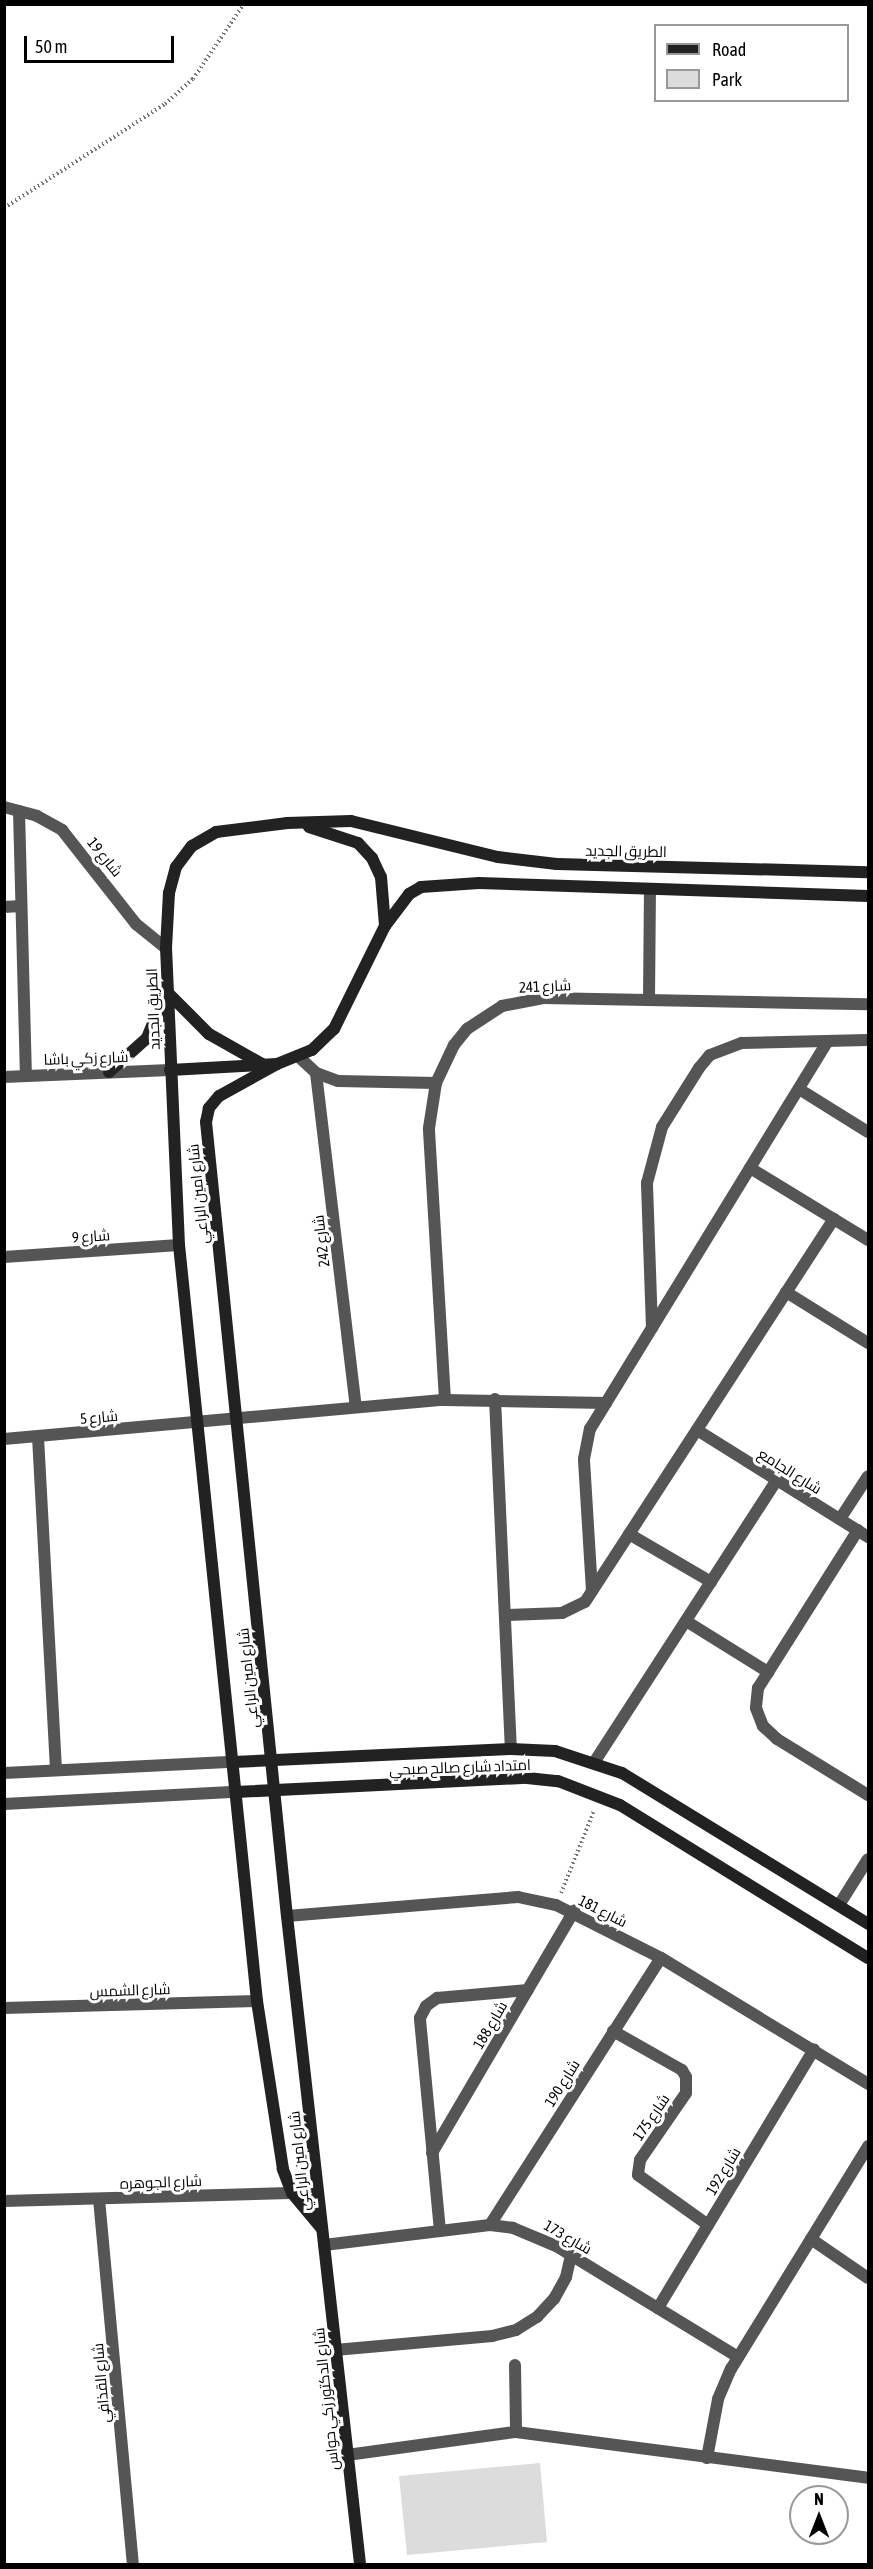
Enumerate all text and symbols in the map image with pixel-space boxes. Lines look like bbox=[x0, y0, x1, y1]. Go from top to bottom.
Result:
scale bar bbox=[27, 24, 177, 62]
legend bbox=[654, 24, 849, 102]
text: 50 m bbox=[35, 36, 67, 57]
text: Road bbox=[712, 39, 746, 60]
text: Park bbox=[712, 69, 742, 90]
street label: شارع 19 bbox=[84, 834, 126, 880]
street label: الطريق الجديد bbox=[585, 841, 667, 861]
street label: الطريق الجديد bbox=[143, 968, 163, 1050]
street label: شارع 241 bbox=[518, 976, 572, 996]
street label: شارع زكي باشا bbox=[43, 1048, 129, 1068]
street label: شارع امين الراعي bbox=[184, 1143, 212, 1245]
street label: شارع 242 bbox=[309, 1214, 333, 1268]
street label: شارع 9 bbox=[71, 1226, 111, 1246]
street label: شارع 5 bbox=[79, 1406, 119, 1428]
street label: شارع الجامع bbox=[755, 1444, 825, 1498]
street label: شارع امين الراعي bbox=[234, 1627, 262, 1729]
street label: امتداد شارع صالح صبحي bbox=[389, 1756, 531, 1778]
street label: شارع 181 bbox=[576, 1891, 630, 1931]
street label: شارع الشمس bbox=[89, 1980, 171, 2000]
street label: شارع 188 bbox=[469, 1998, 511, 2052]
street label: شارع 190 bbox=[541, 2056, 583, 2110]
street label: شارع 175 bbox=[629, 2090, 673, 2144]
street label: شارع امين الراعي bbox=[285, 2110, 313, 2212]
street label: شارع 192 bbox=[702, 2144, 744, 2198]
street label: شارع الجوهره bbox=[120, 2172, 202, 2192]
street label: شارع 173 bbox=[541, 2216, 595, 2258]
street label: شارع الدكتور زكي حواس bbox=[310, 2327, 342, 2471]
street label: شارع القذافي bbox=[89, 2342, 113, 2424]
north arrow bbox=[789, 2485, 849, 2545]
text: N bbox=[814, 2490, 824, 2508]

